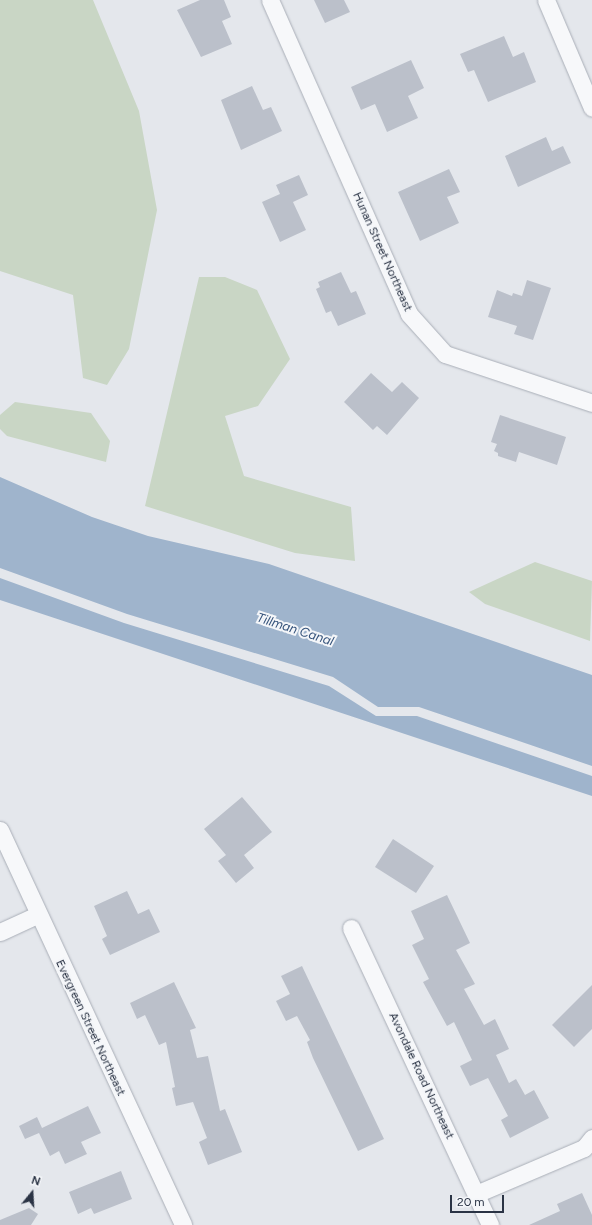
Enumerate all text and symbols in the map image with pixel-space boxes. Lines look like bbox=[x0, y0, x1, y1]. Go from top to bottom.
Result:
street label: Hunan Street Northeast bbox=[349, 190, 415, 314]
water label: Tillman Canal bbox=[255, 610, 335, 650]
street label: Evergreen Street Northeast bbox=[52, 958, 128, 1098]
street label: Avondale Road Northeast bbox=[385, 1010, 457, 1142]
north arrow bbox=[12, 1173, 52, 1213]
text: N bbox=[30, 1174, 42, 1189]
scale bar bbox=[452, 1187, 506, 1213]
text: 20 m bbox=[457, 1195, 485, 1209]

